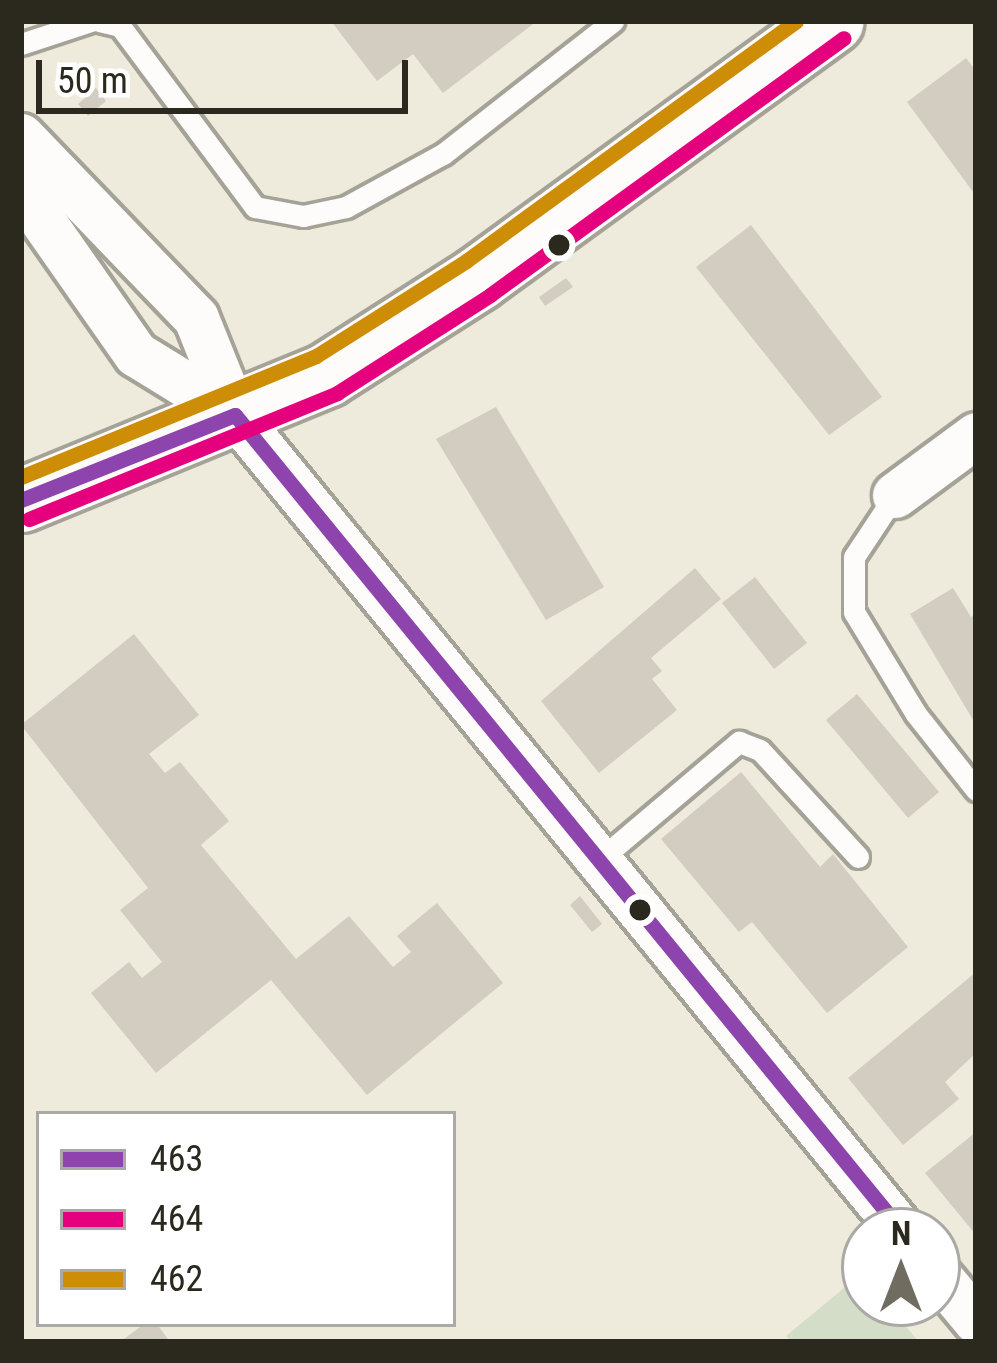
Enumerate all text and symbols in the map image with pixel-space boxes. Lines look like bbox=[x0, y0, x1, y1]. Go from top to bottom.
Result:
scale bar bbox=[42, 36, 414, 110]
text: 50 m bbox=[57, 60, 128, 102]
unlabelled marker bbox=[548, 234, 570, 256]
unlabelled marker bbox=[629, 899, 651, 921]
legend bbox=[36, 1111, 456, 1327]
text: 463 bbox=[150, 1138, 203, 1180]
text: 464 bbox=[150, 1198, 203, 1240]
north arrow bbox=[841, 1207, 961, 1327]
text: N bbox=[891, 1214, 911, 1253]
text: 462 bbox=[150, 1258, 203, 1300]

